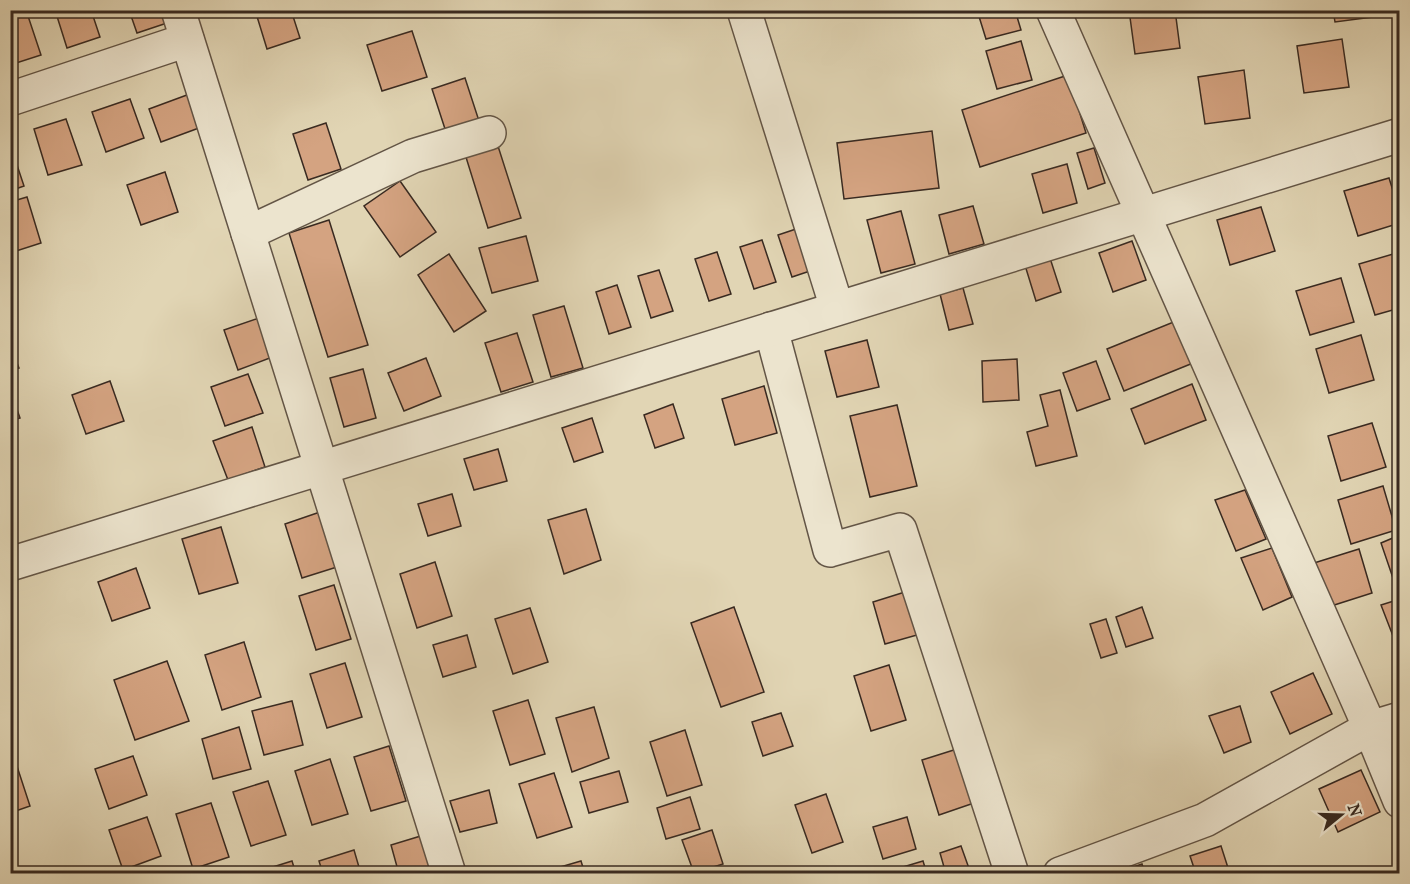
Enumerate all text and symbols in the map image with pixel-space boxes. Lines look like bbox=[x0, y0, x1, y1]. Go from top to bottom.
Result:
north arrow bbox=[1311, 785, 1371, 845]
text: N bbox=[1344, 801, 1366, 820]

